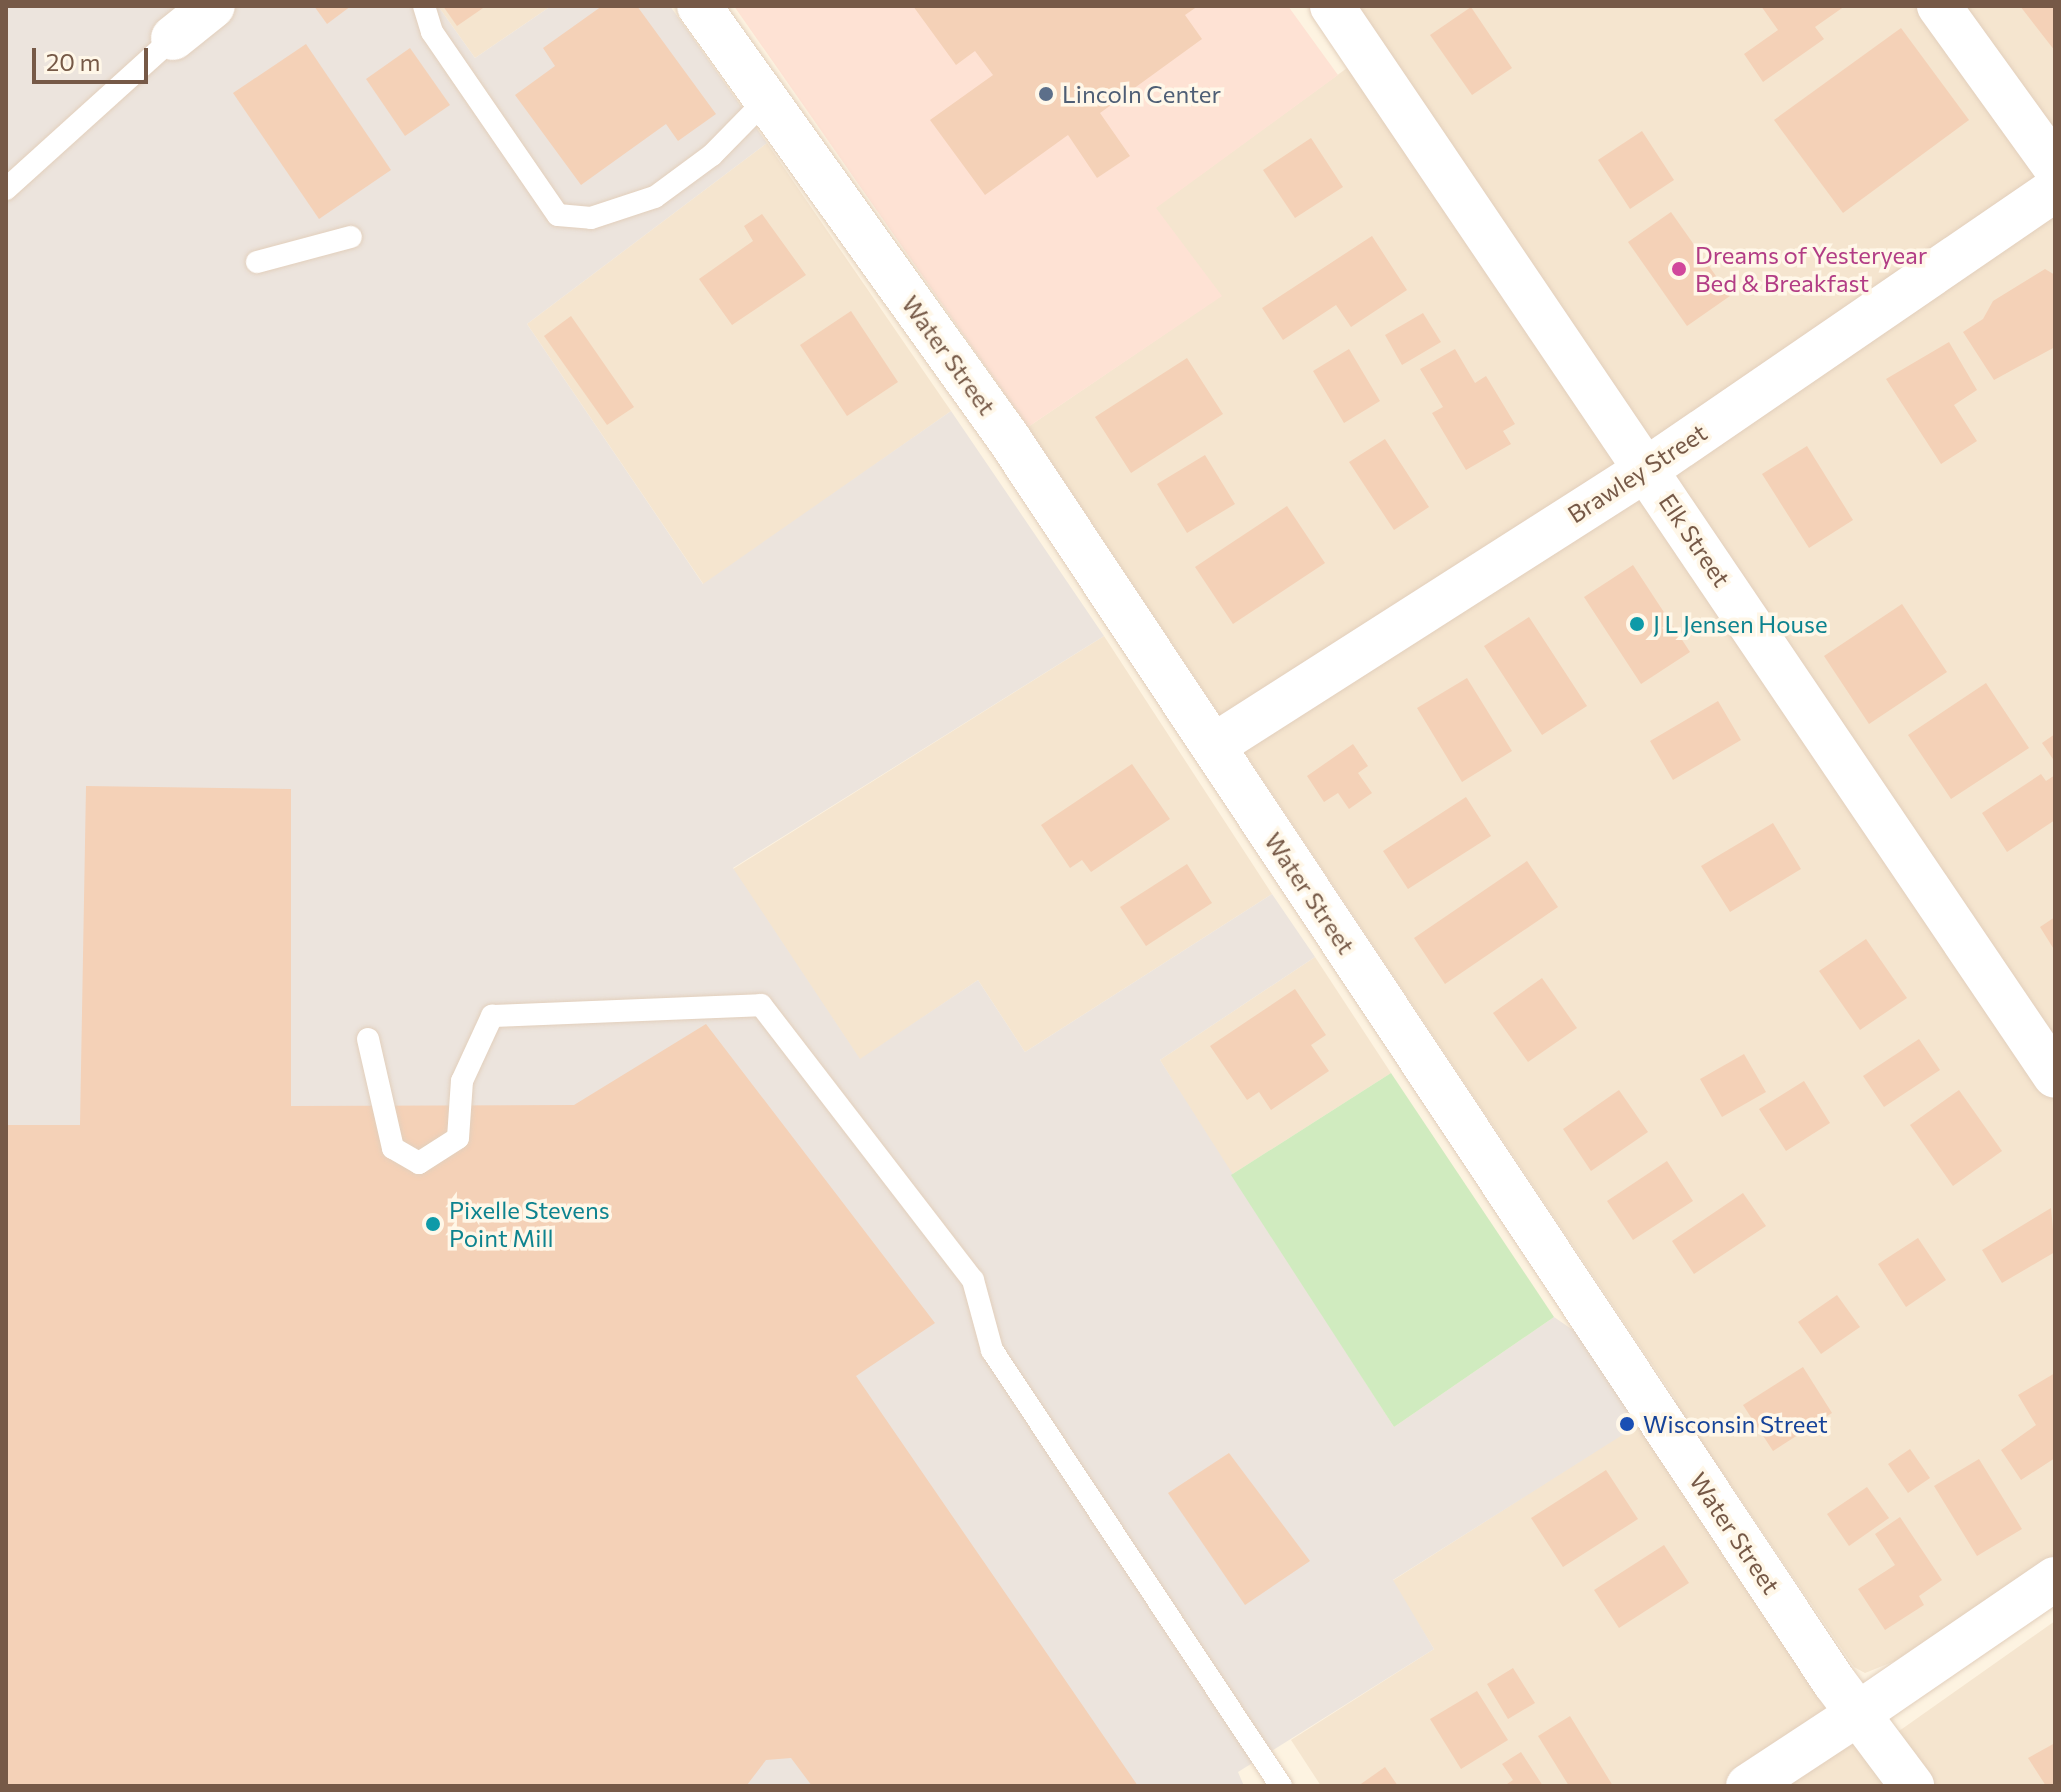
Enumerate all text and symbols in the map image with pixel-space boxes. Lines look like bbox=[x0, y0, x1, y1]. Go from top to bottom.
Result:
scale bar bbox=[36, 32, 152, 82]
text: 20 m bbox=[46, 47, 100, 76]
place label: Lincoln Center bbox=[1062, 80, 1221, 108]
marker: Lincoln Center bbox=[1037, 85, 1055, 103]
place label: Dreams of Yesteryear Bed & Breakfast bbox=[1695, 241, 1927, 297]
marker: Dreams of Yesteryear Bed & Breakfast bbox=[1670, 260, 1688, 278]
street label: Water Street bbox=[896, 290, 1002, 420]
street label: Brawley Street bbox=[1562, 417, 1712, 529]
street label: Elk Street bbox=[1653, 488, 1737, 592]
place label: J L Jensen House bbox=[1653, 610, 1828, 638]
marker: J L Jensen House bbox=[1628, 615, 1646, 633]
street label: Water Street bbox=[1259, 827, 1361, 959]
place label: Pixelle Stevens Point Mill bbox=[449, 1196, 610, 1252]
marker: Pixelle Stevens Point Mill bbox=[424, 1215, 442, 1233]
place label: Wisconsin Street bbox=[1643, 1410, 1828, 1438]
marker: Wisconsin Street bbox=[1618, 1415, 1636, 1433]
street label: Water Street bbox=[1684, 1467, 1786, 1599]

